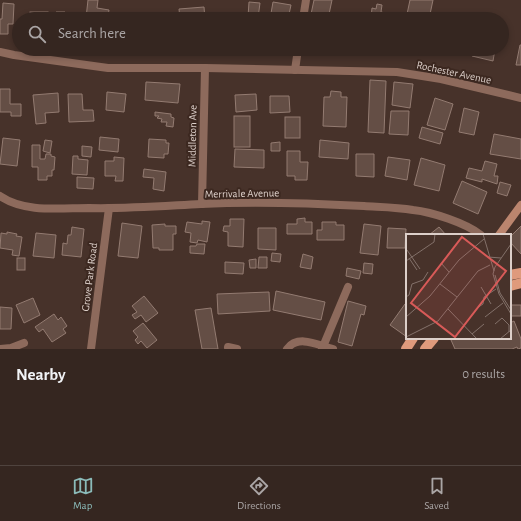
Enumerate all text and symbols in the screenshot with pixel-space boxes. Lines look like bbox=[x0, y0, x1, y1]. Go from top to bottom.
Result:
search box bbox=[12, 12, 509, 56]
icon: search bbox=[26, 23, 48, 45]
text: Search here bbox=[58, 26, 126, 41]
street label: Rochester Avenue bbox=[416, 59, 492, 86]
street label: Middleton Ave bbox=[186, 105, 199, 167]
street label: Merrivale Avenue bbox=[205, 187, 279, 200]
inset map bbox=[406, 234, 511, 339]
street label: Grove Park Road bbox=[80, 242, 99, 312]
text: Nearby bbox=[16, 366, 66, 383]
text: 0 results bbox=[462, 368, 505, 381]
tab: Map bbox=[72, 475, 94, 512]
tab: Directions bbox=[237, 475, 281, 512]
tab: Saved bbox=[424, 475, 449, 512]

